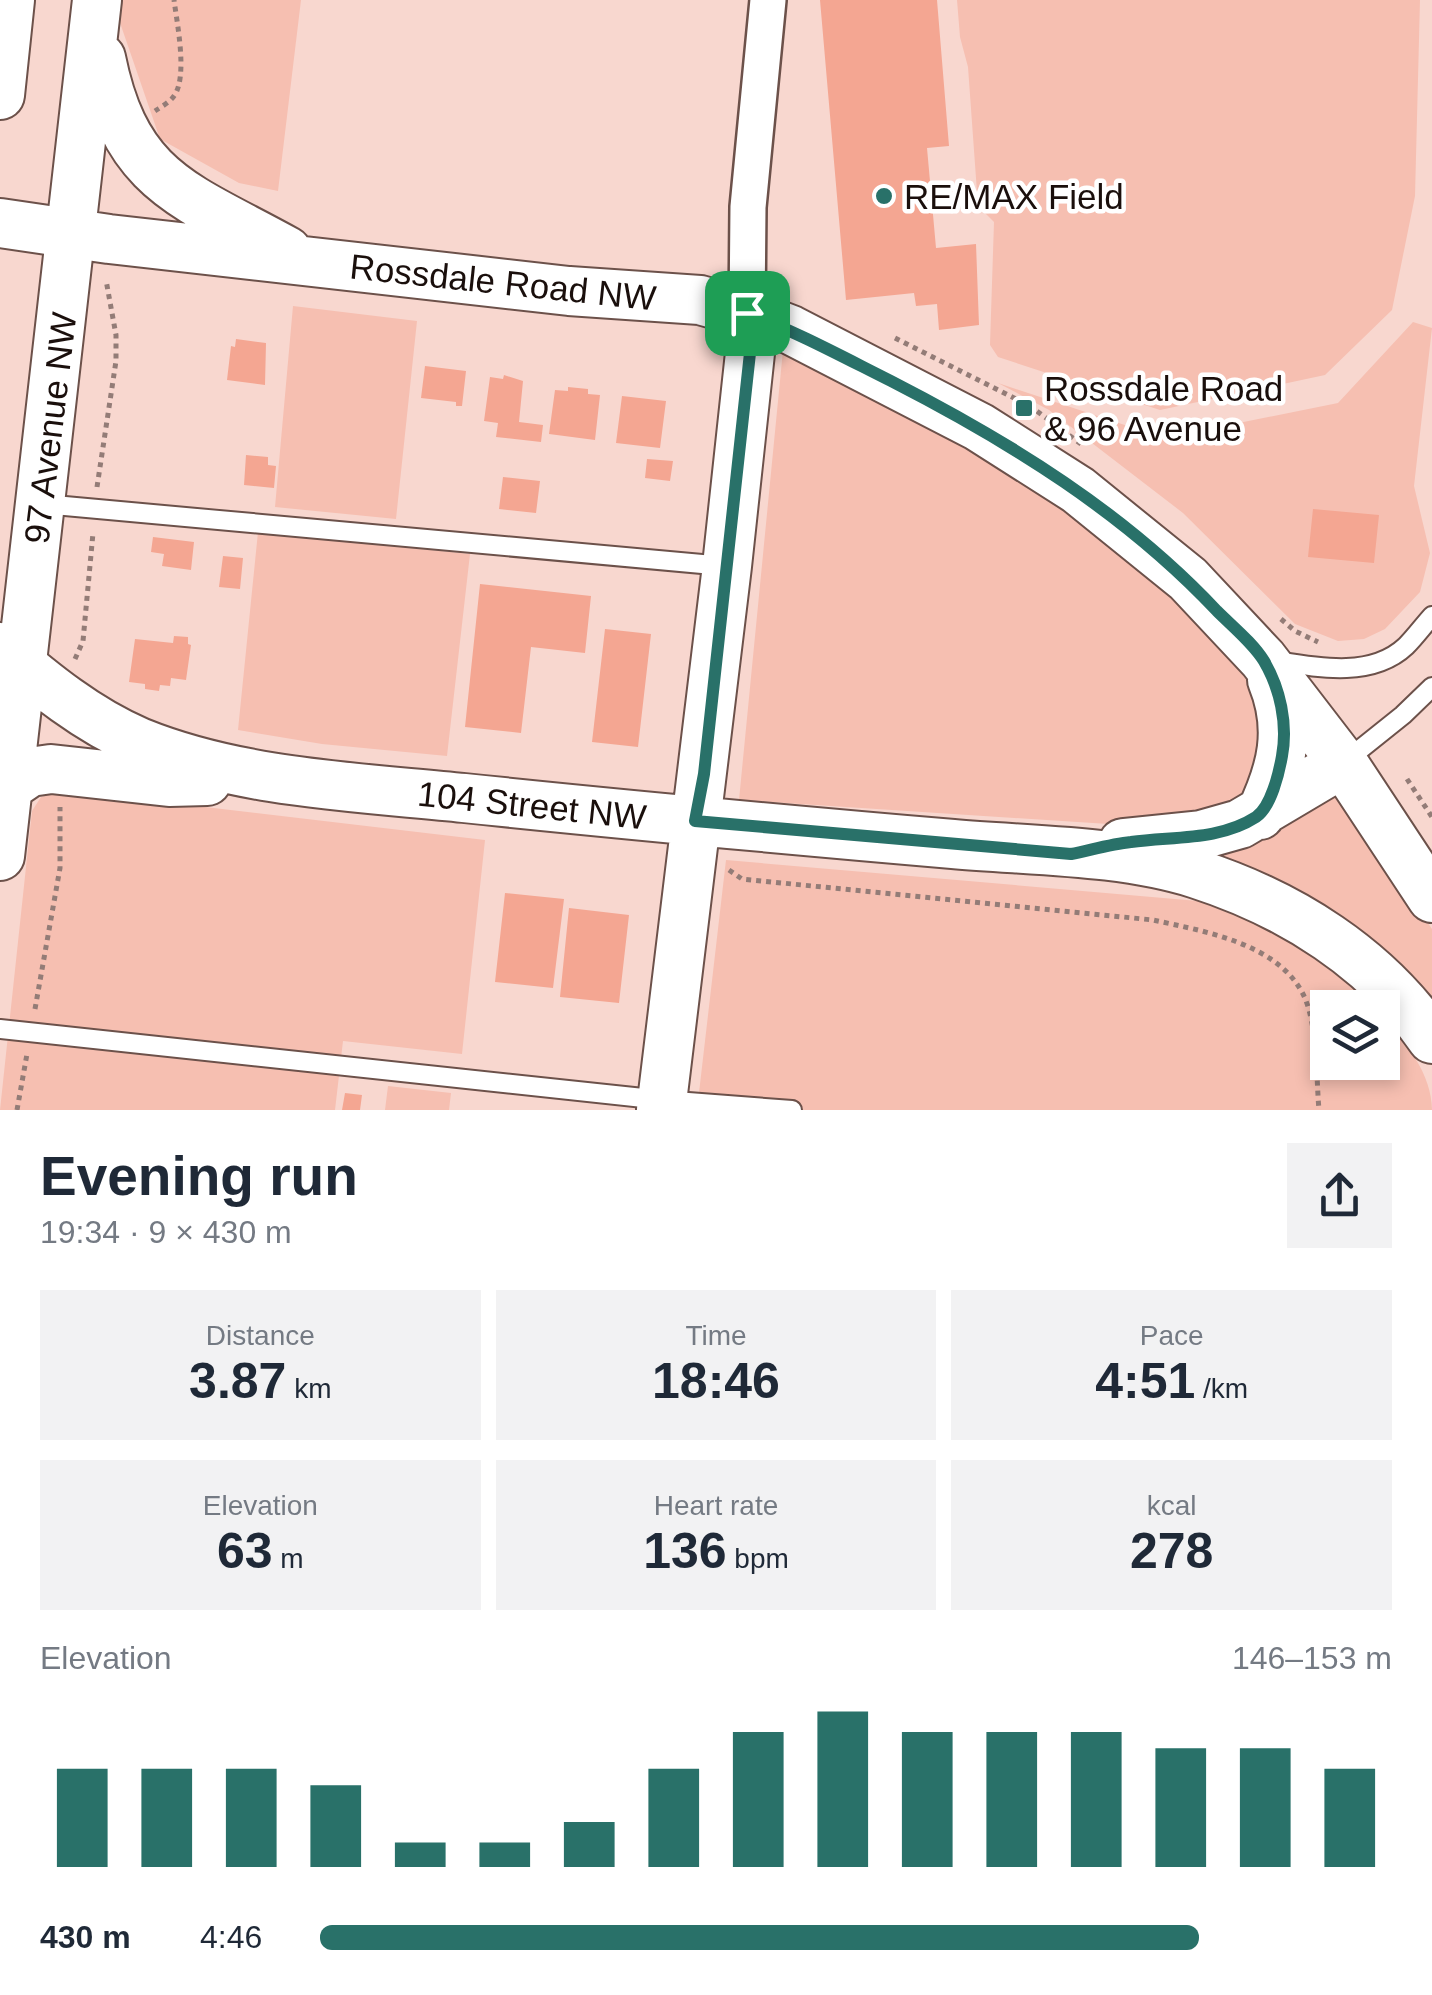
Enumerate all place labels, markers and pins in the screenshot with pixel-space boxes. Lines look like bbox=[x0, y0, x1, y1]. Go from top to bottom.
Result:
place label: RE/MAX Field bbox=[904, 177, 1124, 216]
marker: RE/MAX Field bbox=[873, 185, 895, 207]
pin bbox=[705, 271, 790, 356]
place label: Rossdale Road & 96 Avenue bbox=[1044, 369, 1283, 448]
marker: Rossdale Road & 96 Avenue bbox=[1013, 397, 1035, 419]

